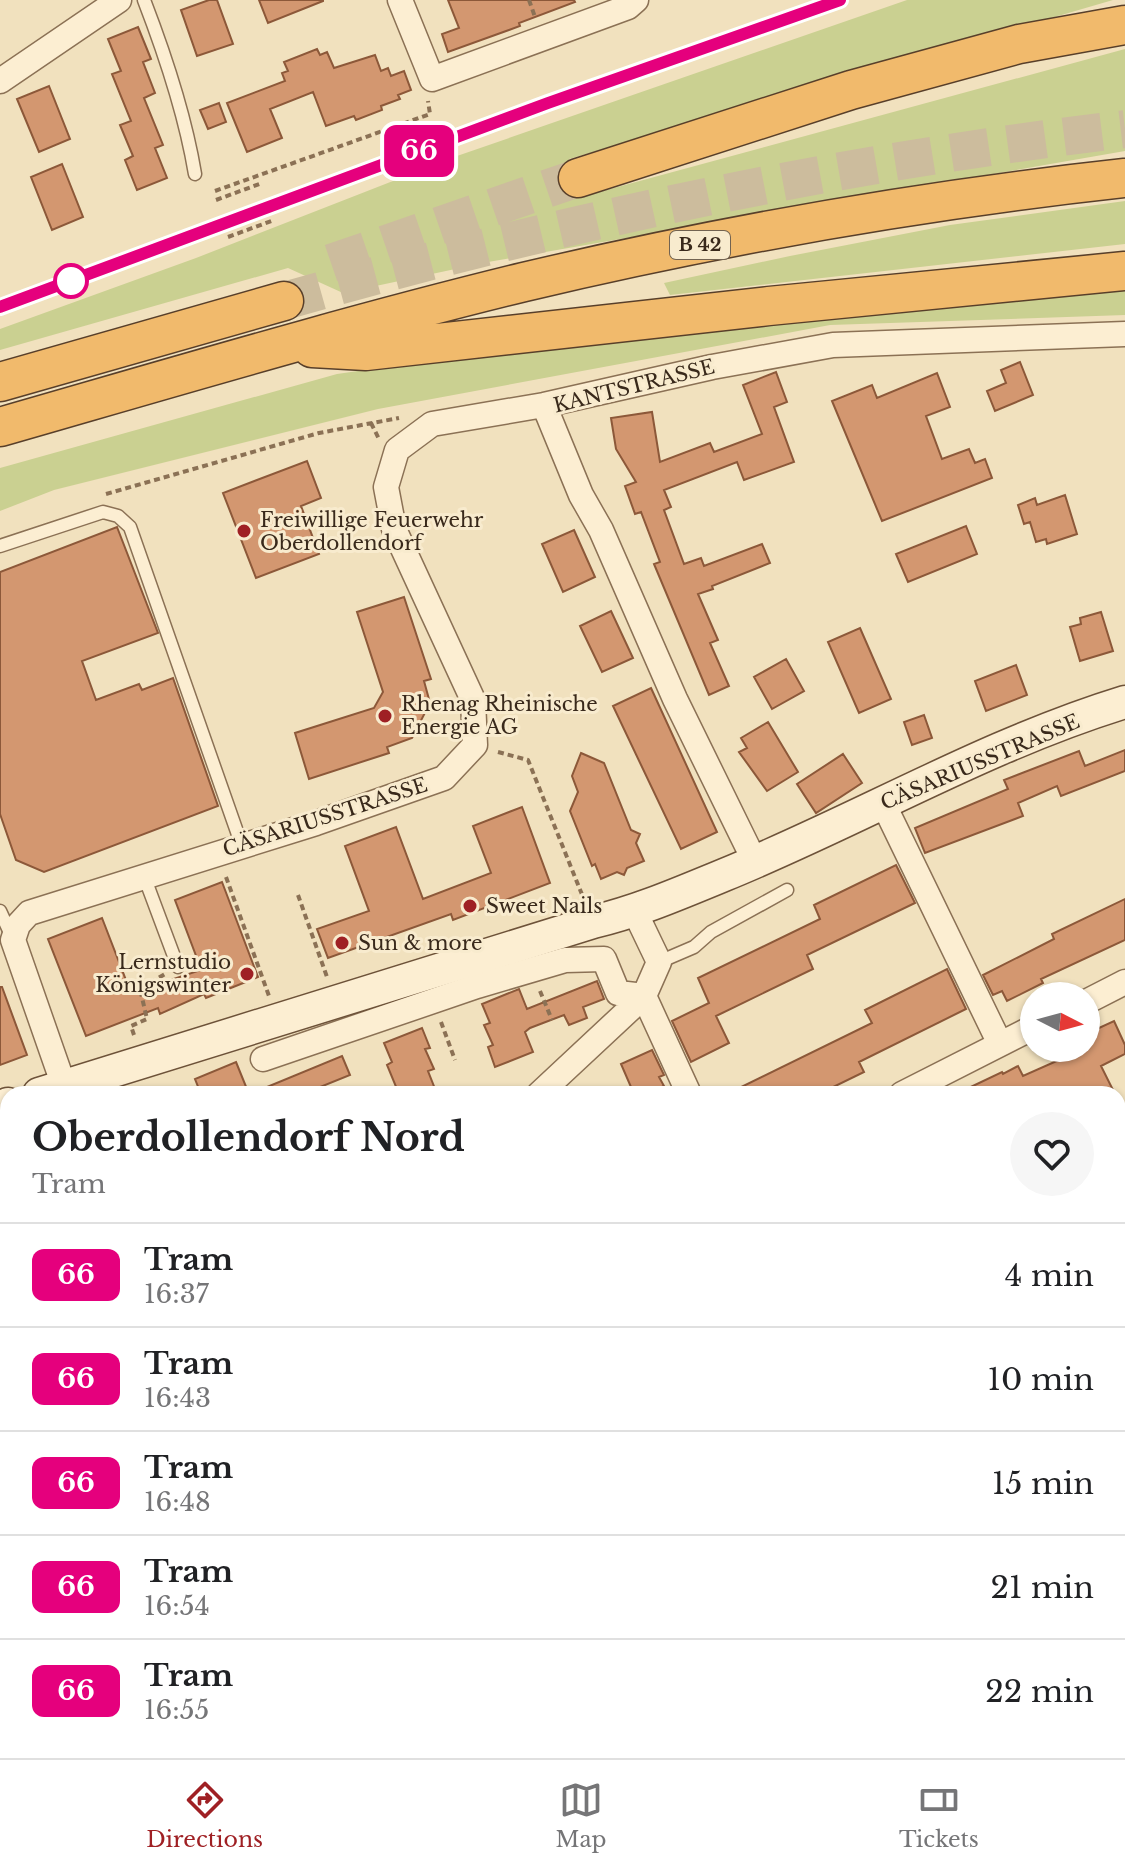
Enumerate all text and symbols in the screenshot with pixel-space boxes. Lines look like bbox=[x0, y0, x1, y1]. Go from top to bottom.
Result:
line badge: 66 bbox=[383, 125, 455, 177]
text: 66 bbox=[400, 133, 438, 168]
road number: B 42 bbox=[670, 231, 730, 259]
unlabelled marker bbox=[54, 264, 88, 298]
street label: KANTSTRASSE bbox=[551, 354, 717, 418]
place label: Freiwillige Feuerwehr Oberdollendorf bbox=[260, 508, 484, 555]
marker: Freiwillige Feuerwehr Oberdollendorf bbox=[235, 522, 253, 540]
place label: Rhenag Rheinische Energie AG bbox=[401, 692, 598, 739]
marker: Rhenag Rheinische Energie AG bbox=[376, 707, 394, 725]
street label: CÄSARIUSSTRASSE bbox=[876, 708, 1083, 815]
street label: CÄSARIUSSTRASSE bbox=[219, 772, 430, 861]
place label: Sweet Nails bbox=[486, 894, 602, 918]
marker: Sweet Nails bbox=[461, 897, 479, 915]
place label: Sun & more bbox=[358, 931, 482, 955]
marker: Sun & more bbox=[333, 934, 351, 952]
place label: Lernstudio Königswinter bbox=[95, 950, 231, 997]
marker: Lernstudio Königswinter bbox=[238, 965, 256, 983]
north arrow bbox=[1020, 982, 1100, 1062]
map controls bbox=[1020, 982, 1100, 1062]
button: heart bbox=[1010, 1112, 1094, 1196]
text: Oberdollendorf Nord bbox=[32, 1114, 465, 1161]
text: Tram bbox=[32, 1168, 106, 1200]
text: Tram bbox=[144, 1241, 233, 1278]
text: 66 bbox=[57, 1257, 95, 1292]
text: 4 min bbox=[1005, 1257, 1094, 1294]
text: 16:37 bbox=[144, 1278, 209, 1310]
text: Tram bbox=[144, 1345, 233, 1382]
text: 66 bbox=[57, 1361, 95, 1396]
text: 10 min bbox=[988, 1361, 1094, 1398]
text: 16:43 bbox=[144, 1382, 211, 1414]
text: Tram bbox=[144, 1449, 233, 1486]
text: 66 bbox=[57, 1465, 95, 1500]
text: 15 min bbox=[992, 1465, 1094, 1502]
text: 16:48 bbox=[144, 1486, 211, 1518]
text: Tram bbox=[144, 1553, 233, 1590]
text: 66 bbox=[57, 1569, 95, 1604]
text: 21 min bbox=[990, 1569, 1094, 1606]
text: 16:54 bbox=[144, 1590, 210, 1622]
text: Tram bbox=[144, 1657, 233, 1694]
text: 66 bbox=[57, 1673, 95, 1708]
text: 22 min bbox=[985, 1673, 1094, 1710]
text: 16:55 bbox=[144, 1694, 209, 1726]
tab: Directions bbox=[146, 1778, 263, 1853]
tab: Map bbox=[555, 1778, 607, 1853]
tab: Tickets bbox=[899, 1778, 979, 1853]

